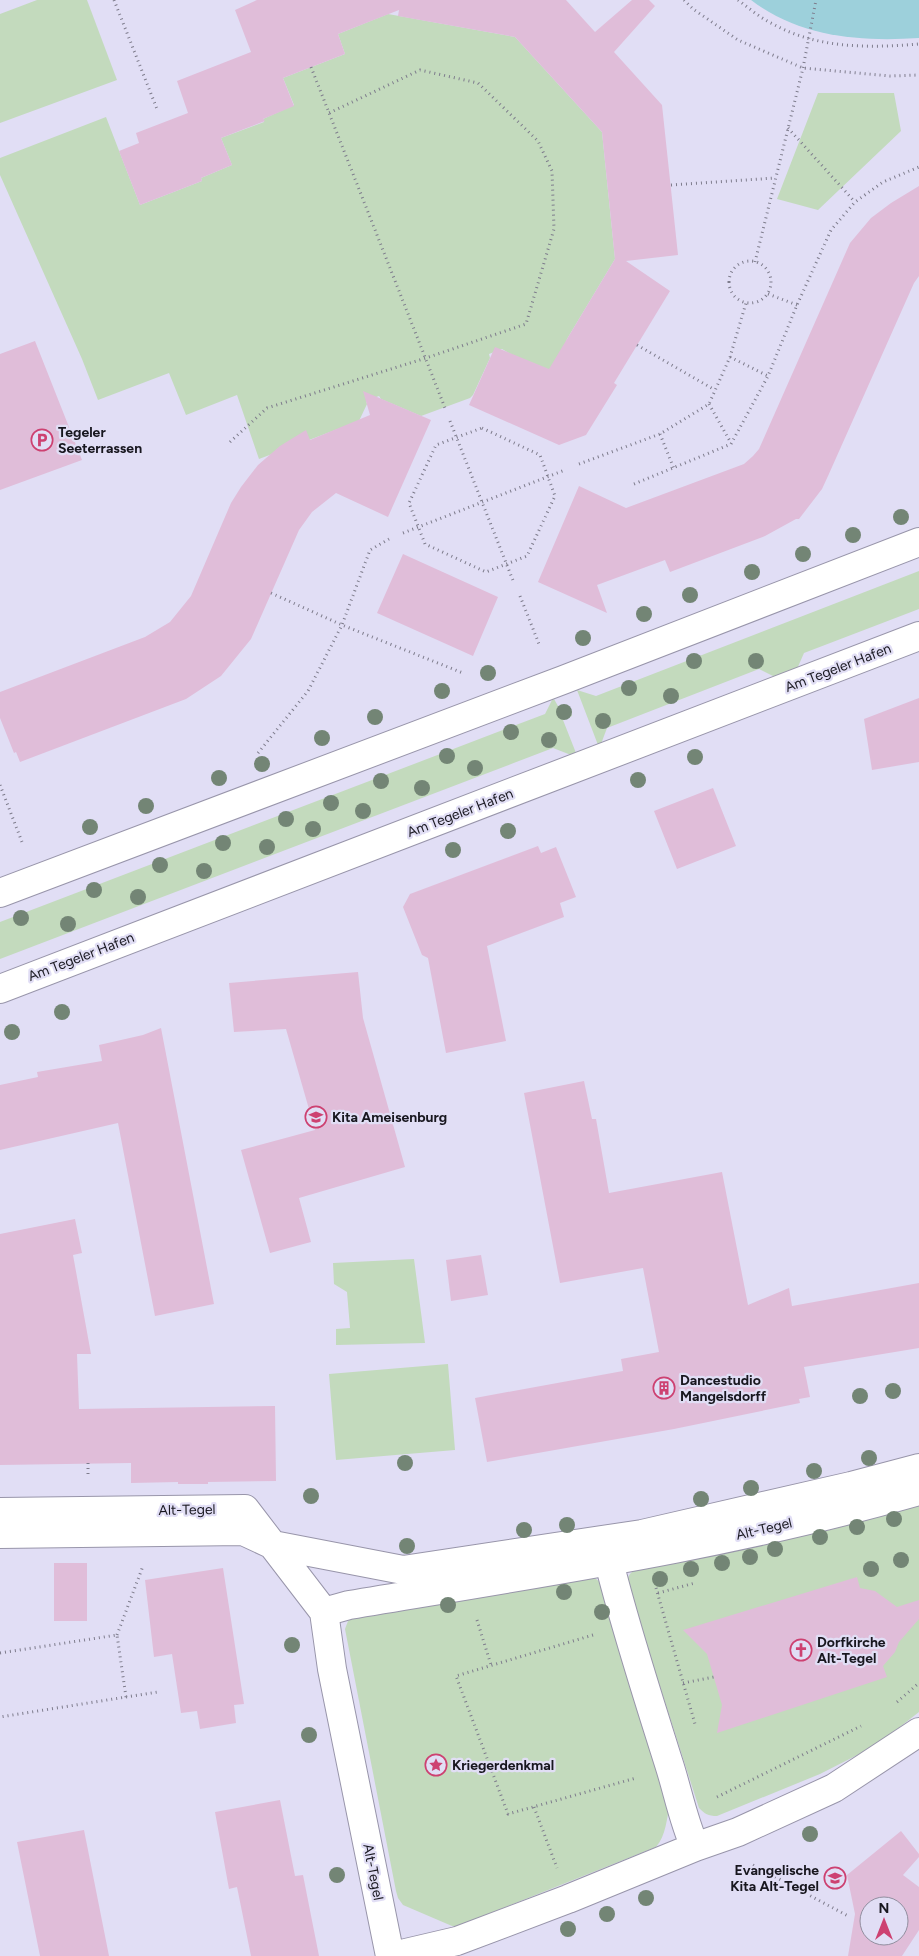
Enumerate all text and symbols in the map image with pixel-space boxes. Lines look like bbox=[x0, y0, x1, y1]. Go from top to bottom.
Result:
place label: Tegeler Seeterrassen bbox=[58, 424, 142, 457]
parking icon: Tegeler Seeterrassen bbox=[30, 428, 54, 452]
street label: Am Tegeler Hafen bbox=[782, 640, 894, 696]
street label: Am Tegeler Hafen bbox=[404, 785, 516, 841]
street label: Am Tegeler Hafen bbox=[25, 929, 137, 985]
school or university icon: Kita Ameisenburg bbox=[304, 1105, 328, 1129]
place label: Kita Ameisenburg bbox=[332, 1109, 447, 1126]
place label: Dancestudio Mangelsdorff bbox=[680, 1372, 767, 1405]
building icon: Dancestudio Mangelsdorff bbox=[652, 1376, 676, 1400]
street label: Alt-Tegel bbox=[158, 1501, 216, 1519]
street label: Alt-Tegel bbox=[734, 1514, 794, 1544]
place label: Dorfkirche Alt-Tegel bbox=[817, 1634, 886, 1667]
church icon: Dorfkirche Alt-Tegel bbox=[789, 1638, 813, 1662]
place icon: Kriegerdenkmal bbox=[424, 1753, 448, 1777]
place label: Kriegerdenkmal bbox=[452, 1757, 554, 1774]
street label: Alt-Tegel bbox=[359, 1842, 387, 1902]
place label: Evangelische Kita Alt-Tegel bbox=[730, 1862, 819, 1895]
school or university icon: Evangelische Kita Alt-Tegel bbox=[823, 1866, 847, 1890]
north arrow bbox=[859, 1896, 909, 1946]
text: N bbox=[879, 1900, 889, 1917]

